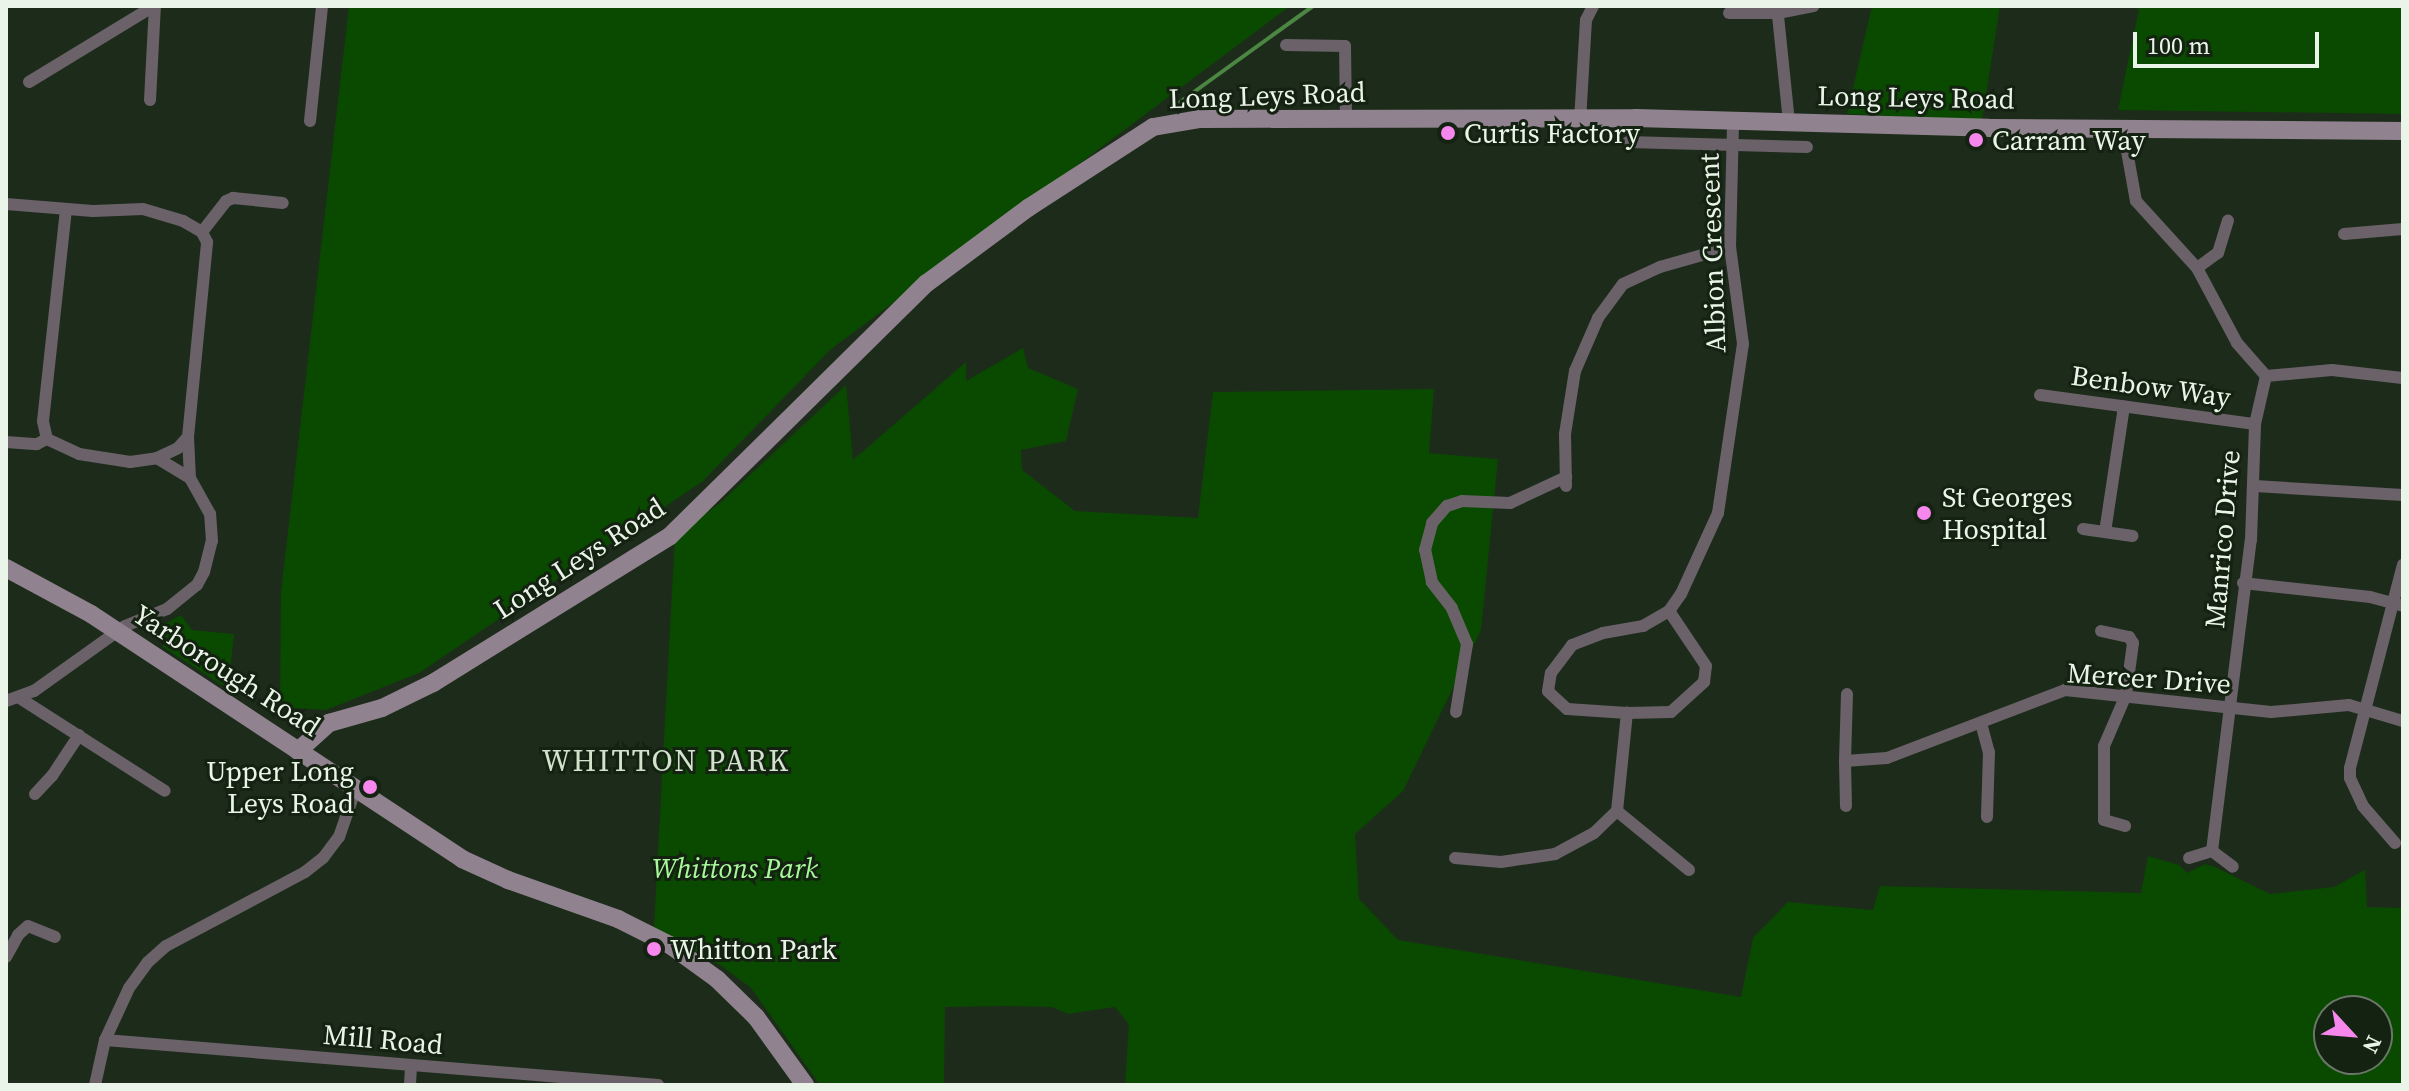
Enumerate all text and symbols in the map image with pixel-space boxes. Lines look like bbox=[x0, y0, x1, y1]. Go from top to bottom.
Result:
scale bar bbox=[2137, 16, 2323, 66]
text: 100 m bbox=[2147, 29, 2210, 62]
street label: Long Leys Road bbox=[1168, 75, 1366, 115]
street label: Long Leys Road bbox=[1817, 78, 2015, 116]
place label: Curtis Factory bbox=[1464, 116, 1640, 150]
place label: Carram Way bbox=[1992, 123, 2146, 157]
marker: Curtis Factory bbox=[1439, 124, 1457, 142]
marker: Carram Way bbox=[1967, 131, 1985, 149]
street label: Albion Crescent bbox=[1692, 153, 1732, 353]
street label: Benbow Way bbox=[2069, 358, 2233, 414]
street label: Manrico Drive bbox=[2197, 448, 2247, 630]
place label: St Georges Hospital bbox=[1942, 480, 2073, 546]
street label: Long Leys Road bbox=[487, 490, 671, 626]
marker: St Georges Hospital bbox=[1913, 502, 1935, 524]
street label: Yarborough Road bbox=[127, 597, 327, 743]
street label: Mercer Drive bbox=[2066, 656, 2232, 700]
district label: WHITTON PARK bbox=[542, 743, 790, 779]
place label: Upper Long Leys Road bbox=[206, 754, 354, 820]
marker: Upper Long Leys Road bbox=[361, 778, 379, 796]
park label: Whittons Park bbox=[652, 851, 818, 885]
place label: Whitton Park bbox=[670, 932, 837, 966]
marker: Whitton Park bbox=[645, 940, 663, 958]
north arrow bbox=[2313, 995, 2393, 1075]
street label: Mill Road bbox=[322, 1017, 444, 1061]
text: N bbox=[2356, 1031, 2390, 1058]

